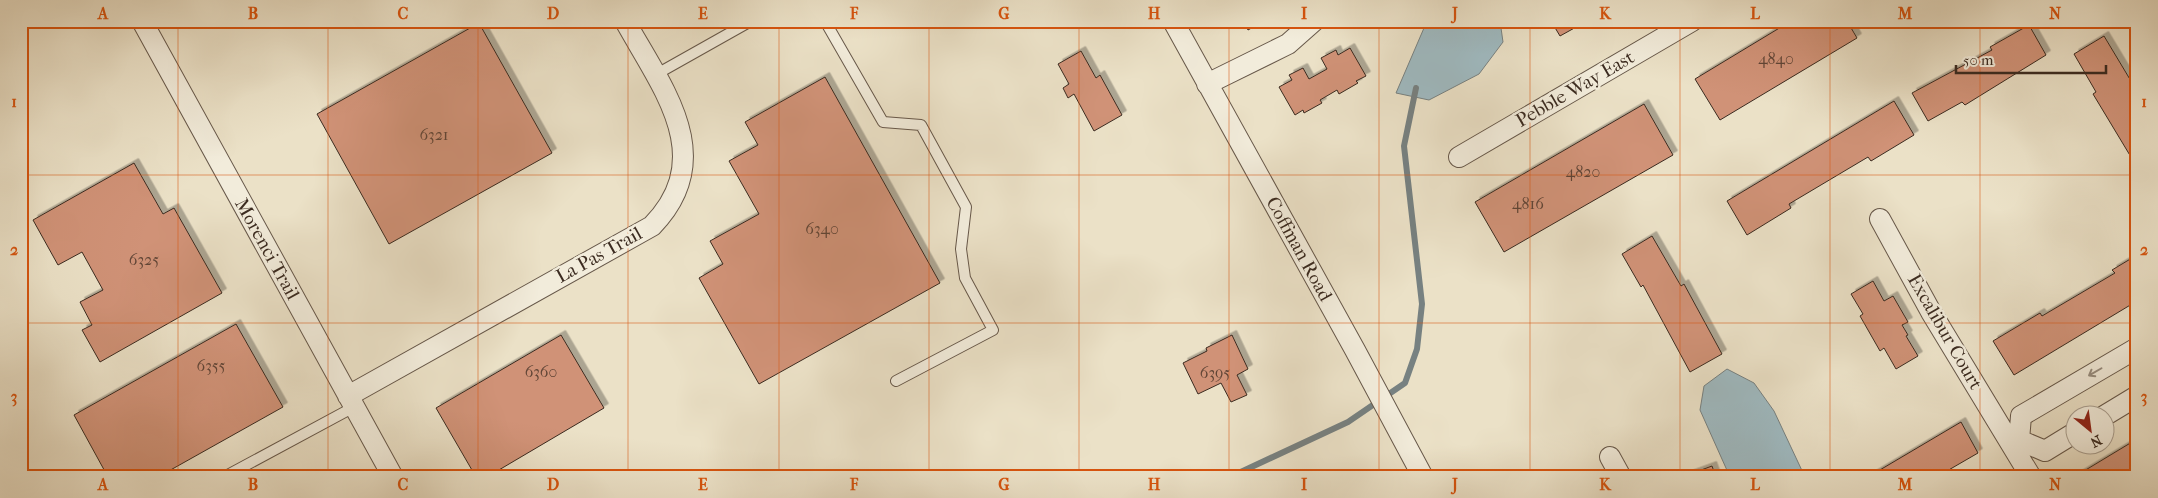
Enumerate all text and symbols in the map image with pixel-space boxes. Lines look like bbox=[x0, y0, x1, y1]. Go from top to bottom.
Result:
text: A bbox=[97, 4, 109, 23]
text: B bbox=[248, 4, 258, 23]
text: C bbox=[398, 4, 409, 23]
text: D bbox=[547, 4, 559, 23]
text: E bbox=[698, 4, 708, 23]
text: F bbox=[849, 4, 859, 23]
text: G bbox=[998, 4, 1010, 23]
text: H bbox=[1148, 4, 1161, 23]
text: I bbox=[1301, 4, 1308, 23]
text: J bbox=[1450, 4, 1458, 24]
text: K bbox=[1599, 4, 1612, 23]
text: L bbox=[1750, 4, 1760, 23]
text: M bbox=[1897, 4, 1913, 23]
text: N bbox=[2049, 4, 2062, 23]
scale bar bbox=[1956, 42, 2106, 74]
street label: Pebble Way East bbox=[1512, 46, 1638, 132]
house number: 4840 bbox=[1758, 49, 1794, 68]
text: 50 m bbox=[1963, 51, 1994, 69]
text: 1 bbox=[11, 92, 17, 111]
text: 1 bbox=[2141, 92, 2147, 111]
house number: 6321 bbox=[419, 125, 449, 144]
house number: 4820 bbox=[1566, 162, 1600, 181]
street label: Coffman Road bbox=[1261, 193, 1337, 305]
house number: 4816 bbox=[1512, 194, 1544, 213]
street label: Morenci Trail bbox=[230, 195, 304, 303]
house number: 6340 bbox=[805, 219, 839, 238]
street label: La Pas Trail bbox=[552, 222, 646, 288]
text: 2 bbox=[10, 240, 18, 259]
text: 2 bbox=[2140, 240, 2148, 259]
house number: 6325 bbox=[129, 250, 159, 269]
street label: Excalibur Court bbox=[1903, 270, 1987, 394]
house number: 6355 bbox=[197, 356, 226, 375]
house number: 6360 bbox=[525, 362, 557, 381]
house number: 6395 bbox=[1200, 363, 1230, 382]
one-way arrow bbox=[2088, 368, 2102, 378]
text: 3 bbox=[11, 387, 17, 407]
text: 3 bbox=[2141, 387, 2147, 407]
north arrow bbox=[2066, 406, 2116, 456]
text: N bbox=[2087, 431, 2105, 451]
text: A bbox=[97, 475, 109, 494]
text: B bbox=[248, 475, 258, 494]
text: C bbox=[398, 475, 409, 494]
text: D bbox=[547, 475, 559, 494]
text: E bbox=[698, 475, 708, 494]
text: F bbox=[849, 475, 859, 494]
text: G bbox=[998, 475, 1010, 494]
text: H bbox=[1148, 475, 1161, 494]
text: I bbox=[1301, 475, 1308, 494]
text: J bbox=[1450, 475, 1458, 495]
text: K bbox=[1599, 475, 1612, 494]
text: L bbox=[1750, 475, 1760, 494]
text: M bbox=[1897, 475, 1913, 494]
text: N bbox=[2049, 475, 2062, 494]

